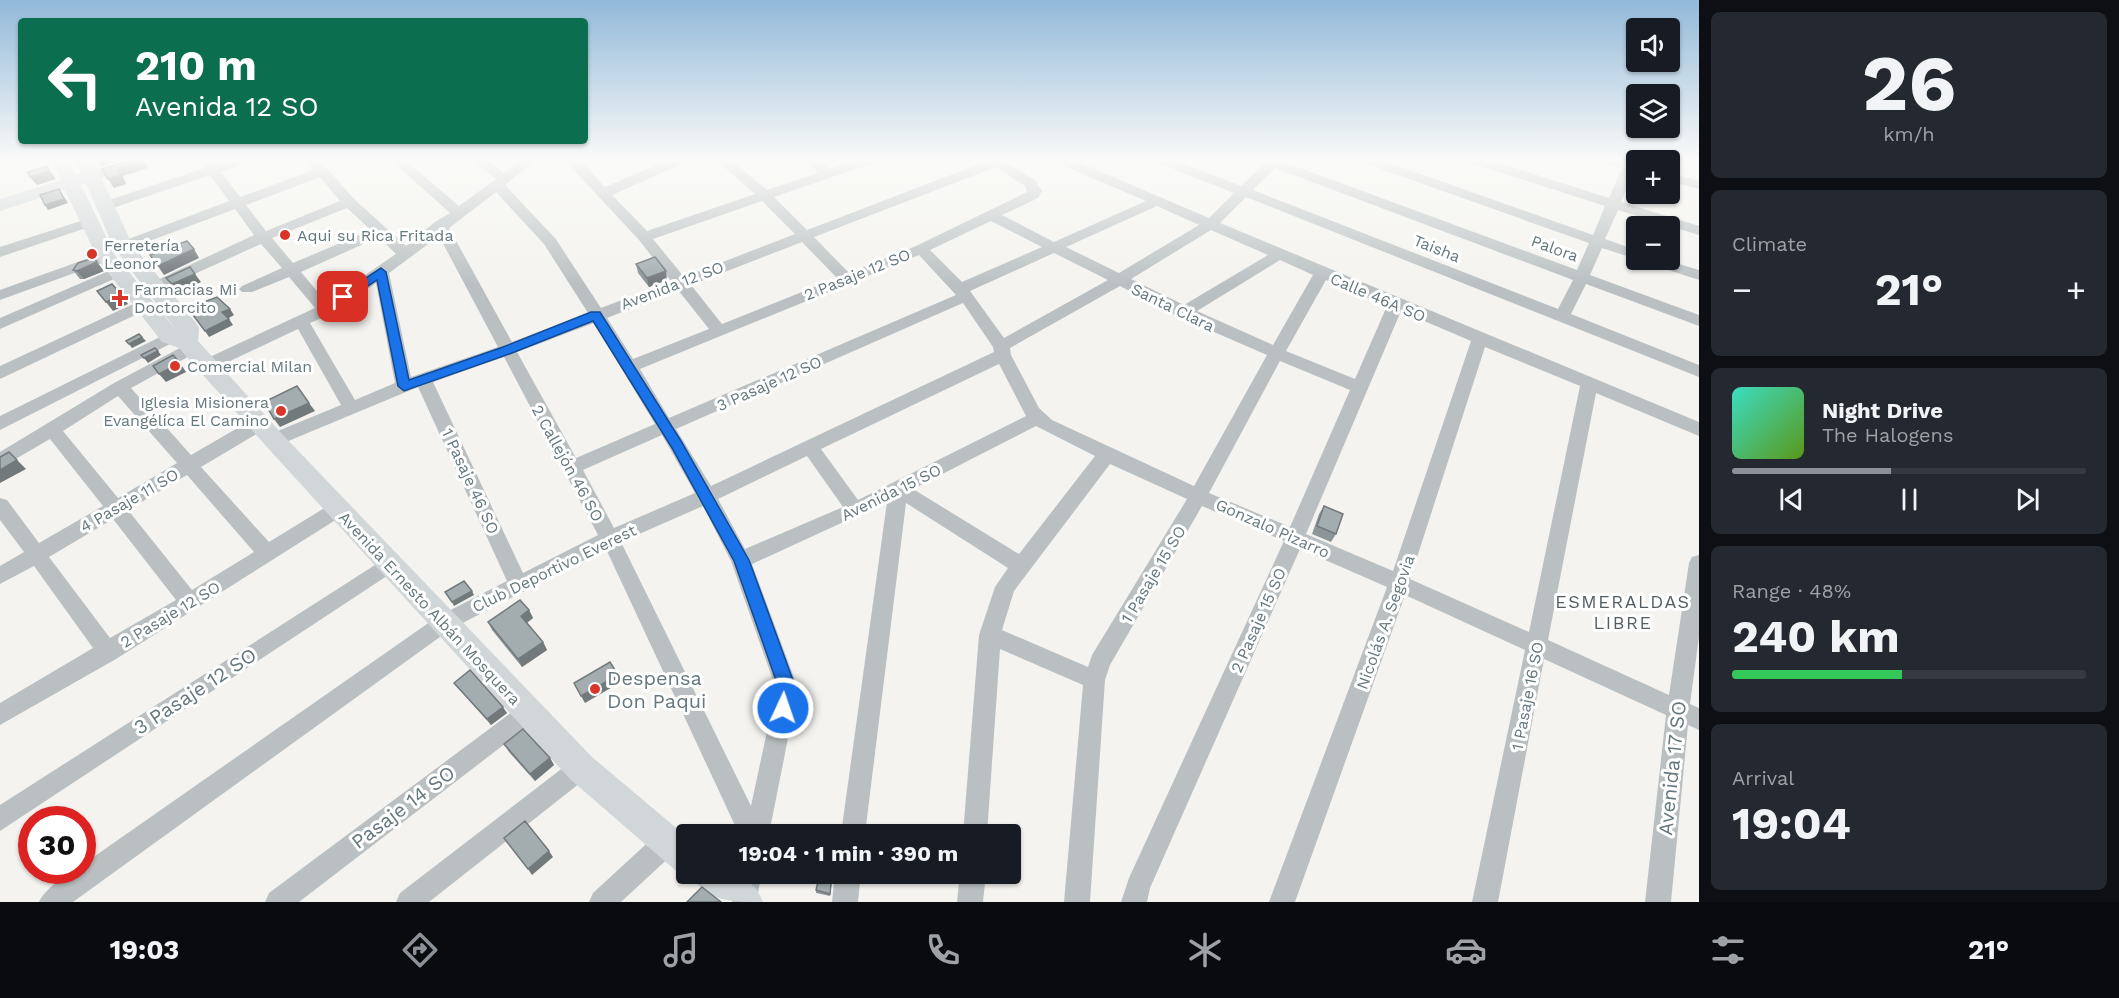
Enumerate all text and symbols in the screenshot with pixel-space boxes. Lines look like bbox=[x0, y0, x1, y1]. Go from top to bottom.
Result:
map controls bbox=[1626, 18, 1680, 270]
button: sound bbox=[1626, 18, 1680, 72]
text: 26 bbox=[1862, 37, 1956, 129]
text: 210 m bbox=[135, 41, 257, 90]
icon: left bbox=[36, 42, 114, 120]
button: layers bbox=[1626, 84, 1680, 138]
text: Avenida 12 SO bbox=[135, 91, 319, 123]
text: km/h bbox=[1883, 122, 1935, 146]
button: + bbox=[1626, 150, 1680, 204]
button: − bbox=[1626, 216, 1680, 270]
place label: Aqui su Rica Fritada bbox=[297, 226, 453, 245]
marker: Aqui su Rica Fritada bbox=[278, 228, 292, 242]
street label: Taisha bbox=[1411, 231, 1463, 266]
street label: Palora bbox=[1529, 231, 1581, 266]
text: Climate bbox=[1732, 232, 1807, 256]
place label: Ferretería Leonor bbox=[104, 236, 180, 273]
street label: 2 Pasaje 12 SO bbox=[801, 244, 913, 304]
marker: Ferretería Leonor bbox=[85, 247, 99, 261]
street label: Avenida 12 SO bbox=[618, 257, 726, 314]
text: 21° bbox=[1875, 263, 1943, 316]
street label: Calle 46A SO bbox=[1327, 269, 1428, 326]
text: − bbox=[1732, 270, 1752, 309]
text: + bbox=[2066, 270, 2086, 309]
pin bbox=[317, 271, 368, 322]
street label: Santa Clara bbox=[1128, 279, 1217, 336]
place label: Farmacias Mi Doctorcito bbox=[134, 280, 237, 317]
icon: arrive bbox=[326, 280, 359, 313]
marker: Farmacias Mi Doctorcito bbox=[111, 289, 129, 307]
street label: 3 Pasaje 12 SO bbox=[714, 352, 825, 415]
place label: Comercial Milan bbox=[187, 357, 312, 376]
marker: Comercial Milan bbox=[168, 359, 182, 373]
place label: Iglesia Misionera Evangélíca El Camino bbox=[103, 393, 269, 430]
text: Night Drive bbox=[1822, 398, 1943, 423]
street label: 2 Callejón 46 SO bbox=[528, 402, 607, 525]
marker: Iglesia Misionera Evangélíca El Camino bbox=[274, 404, 288, 418]
text: The Halogens bbox=[1822, 423, 1954, 447]
street label: 1 Pasaje 46 SO bbox=[438, 425, 503, 537]
street label: Avenida 15 SO bbox=[838, 460, 944, 525]
street label: 4 Pasaje 11 SO bbox=[77, 465, 182, 536]
icon: previous bbox=[1775, 483, 1808, 516]
icon: pause bbox=[1893, 483, 1926, 516]
icon: next bbox=[2011, 483, 2044, 516]
street label: Gonzalo Pizarro bbox=[1213, 495, 1333, 562]
street label: Avenida Ernesto Albán Mosquera bbox=[335, 508, 524, 709]
street label: Club Deportivo Everest bbox=[469, 520, 639, 616]
street label: 1 Pasaje 15 SO bbox=[1117, 522, 1190, 626]
street label: Nicolás A. Segovia bbox=[1352, 552, 1419, 692]
street label: 2 Pasaje 15 SO bbox=[1227, 565, 1290, 676]
street label: 2 Pasaje 12 SO bbox=[117, 577, 224, 652]
text: Range · 48% bbox=[1732, 579, 1851, 603]
district label: ESMERALDAS LIBRE bbox=[1555, 591, 1691, 633]
text: 240 km bbox=[1732, 610, 1900, 663]
street label: 1 Pasaje 16 SO bbox=[1508, 640, 1547, 752]
street label: 3 Pasaje 12 SO bbox=[129, 642, 261, 740]
place label: Despensa Don Paqui bbox=[607, 666, 706, 713]
position arrow bbox=[751, 676, 815, 740]
marker: Despensa Don Paqui bbox=[588, 682, 602, 696]
street label: Avenida 17 SO bbox=[1653, 700, 1691, 836]
street label: Pasaje 14 SO bbox=[347, 760, 459, 854]
text: Arrival bbox=[1732, 766, 1794, 790]
text: 19:04 bbox=[1732, 797, 1851, 850]
speed limit sign: 30 bbox=[18, 806, 96, 884]
text: 19:04 · 1 min · 390 m bbox=[739, 841, 958, 866]
icon: directions bbox=[399, 929, 441, 971]
icon: music bbox=[660, 929, 702, 971]
icon: phone bbox=[922, 929, 964, 971]
icon: climate bbox=[1184, 929, 1226, 971]
icon: car bbox=[1445, 929, 1487, 971]
icon: filters bbox=[1707, 929, 1749, 971]
text: 19:03 bbox=[110, 934, 179, 966]
text: 21° bbox=[1968, 934, 2009, 966]

